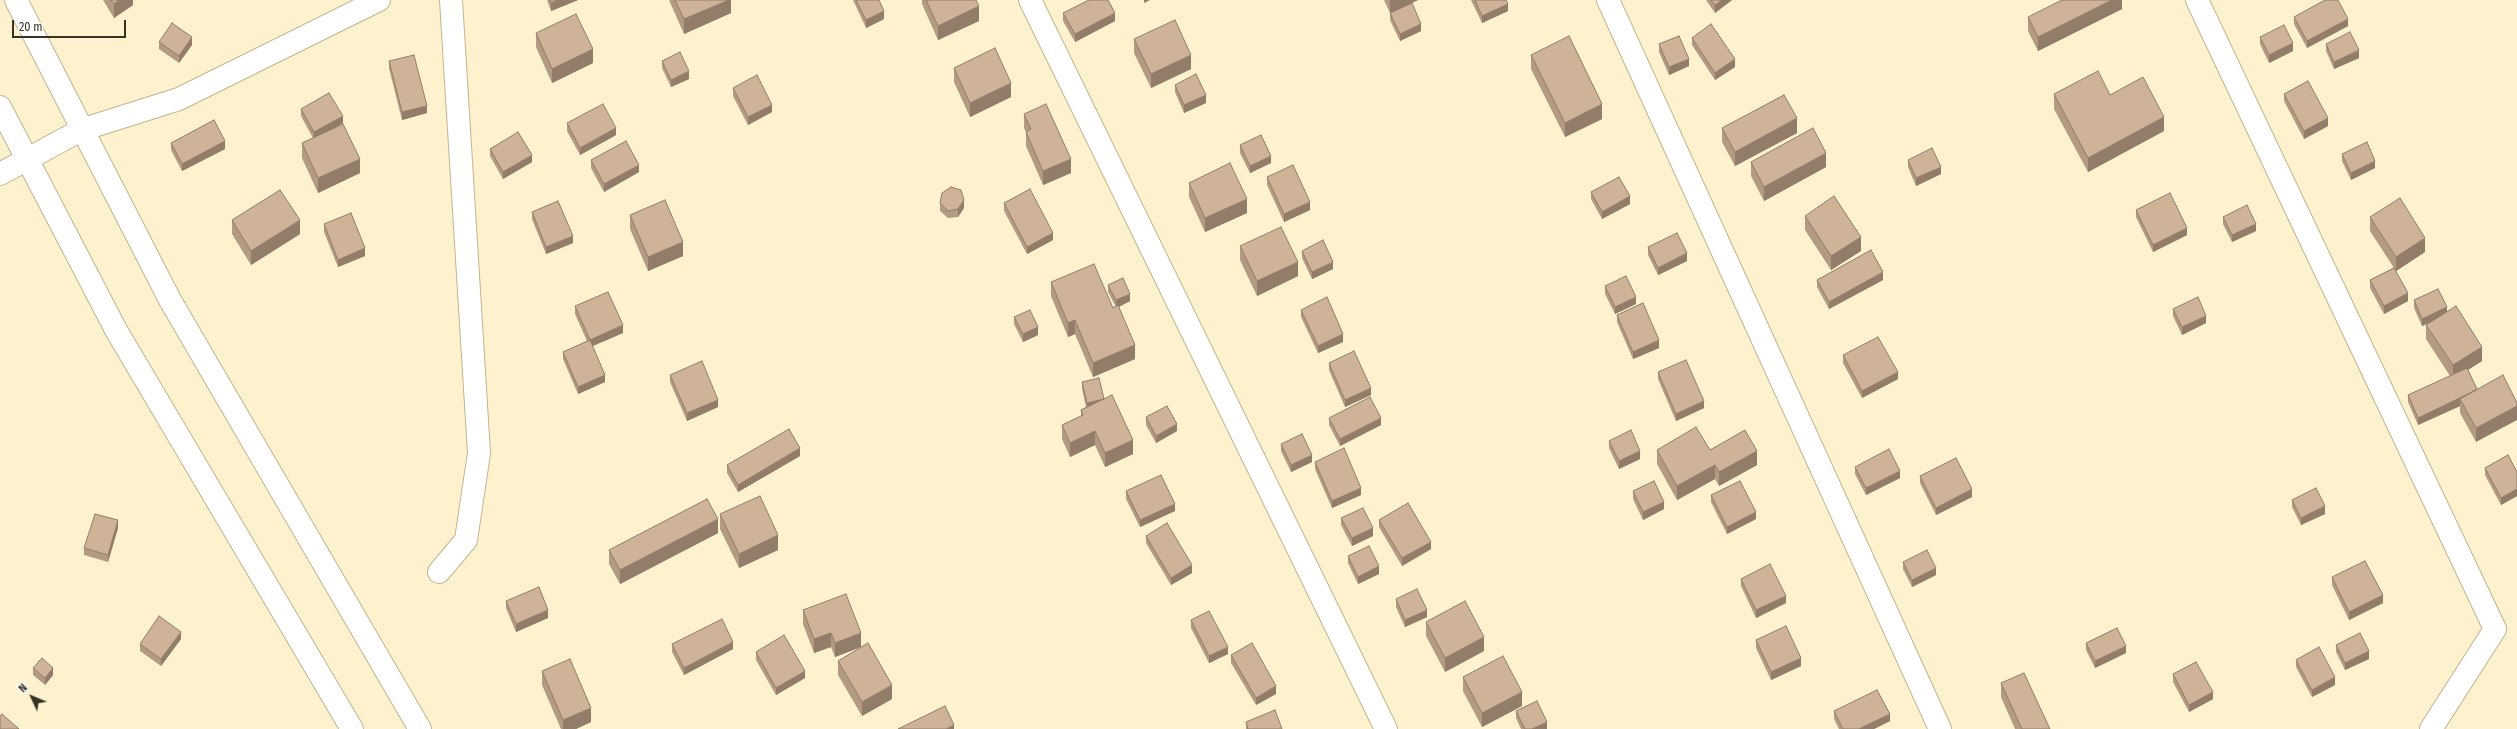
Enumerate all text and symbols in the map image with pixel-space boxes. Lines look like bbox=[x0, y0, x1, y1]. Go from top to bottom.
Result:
scale bar bbox=[14, 12, 128, 38]
text: 20 m bbox=[19, 20, 43, 34]
north arrow bbox=[12, 677, 52, 717]
text: N bbox=[16, 681, 30, 695]

